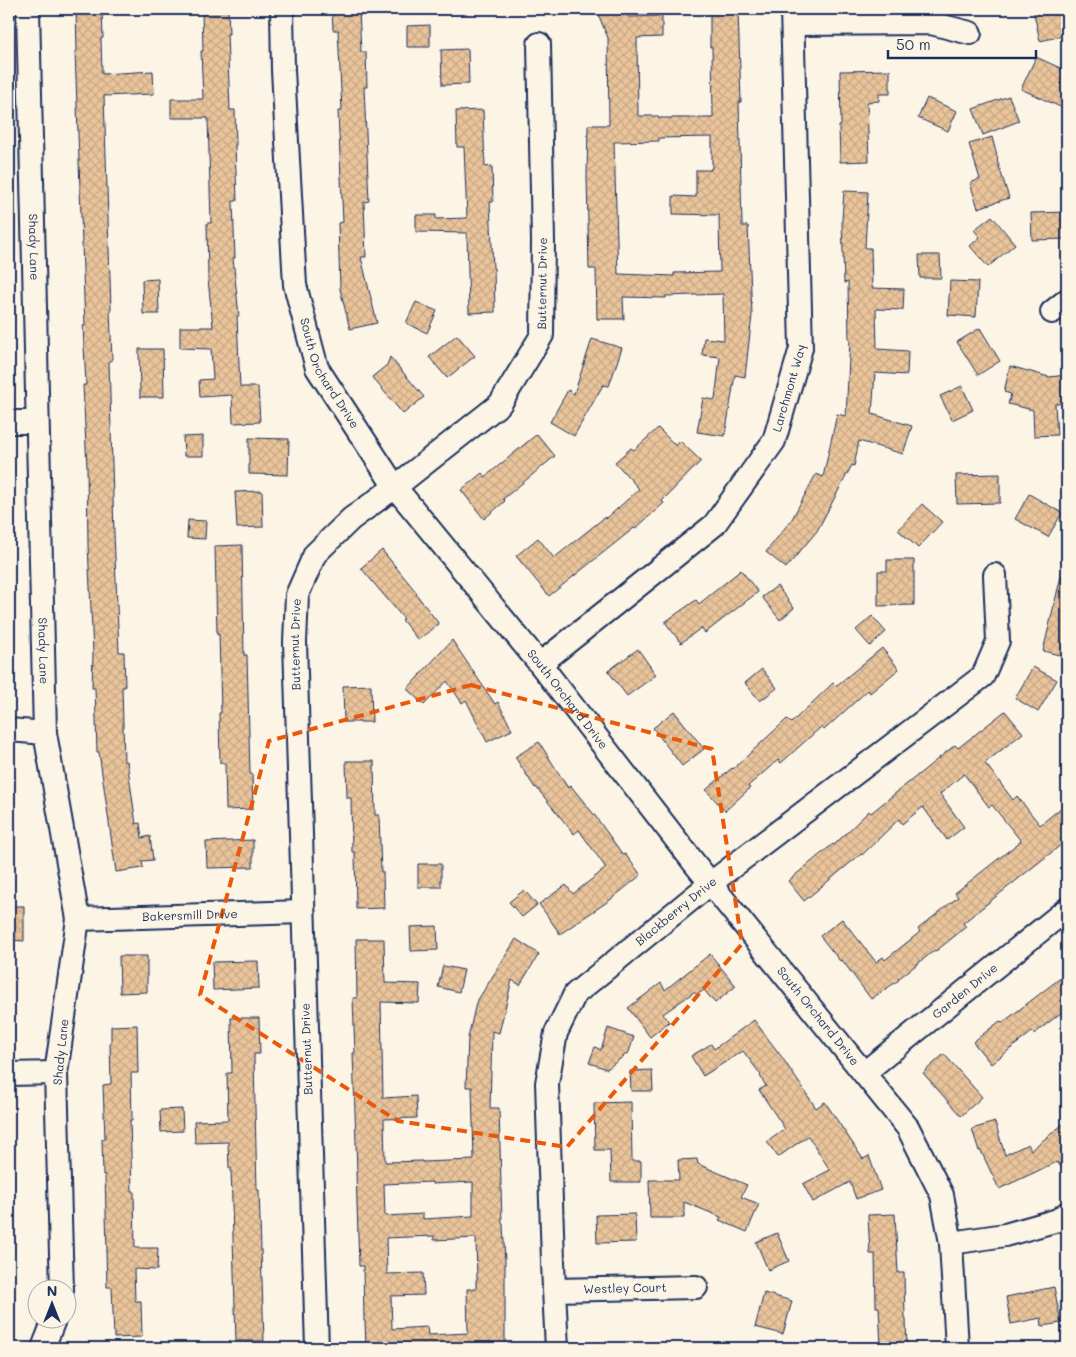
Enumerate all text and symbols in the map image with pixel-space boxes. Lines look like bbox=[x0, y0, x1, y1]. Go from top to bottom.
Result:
scale bar bbox=[888, 28, 1036, 60]
text: 50 m bbox=[896, 34, 931, 54]
street label: Shady Lane bbox=[26, 213, 43, 280]
street label: Butternut Drive bbox=[533, 237, 550, 330]
street label: South Orchard Drive bbox=[297, 316, 363, 431]
street label: Larchmont Way bbox=[768, 344, 808, 434]
street label: Butternut Drive bbox=[286, 598, 304, 691]
street label: Shady Lane bbox=[35, 617, 53, 684]
street label: South Orchard Drive bbox=[524, 645, 612, 752]
street label: Blackberry Drive bbox=[632, 873, 719, 949]
street label: Bakersmill Drive bbox=[142, 905, 238, 924]
street label: Garden Drive bbox=[928, 959, 1001, 1022]
street label: South Orchard Drive bbox=[774, 963, 863, 1068]
street label: Butternut Drive bbox=[296, 1003, 316, 1095]
street label: Shady Lane bbox=[49, 1018, 71, 1086]
street label: Westley Court bbox=[583, 1279, 667, 1296]
north arrow bbox=[28, 1280, 78, 1330]
text: N bbox=[47, 1281, 57, 1300]

